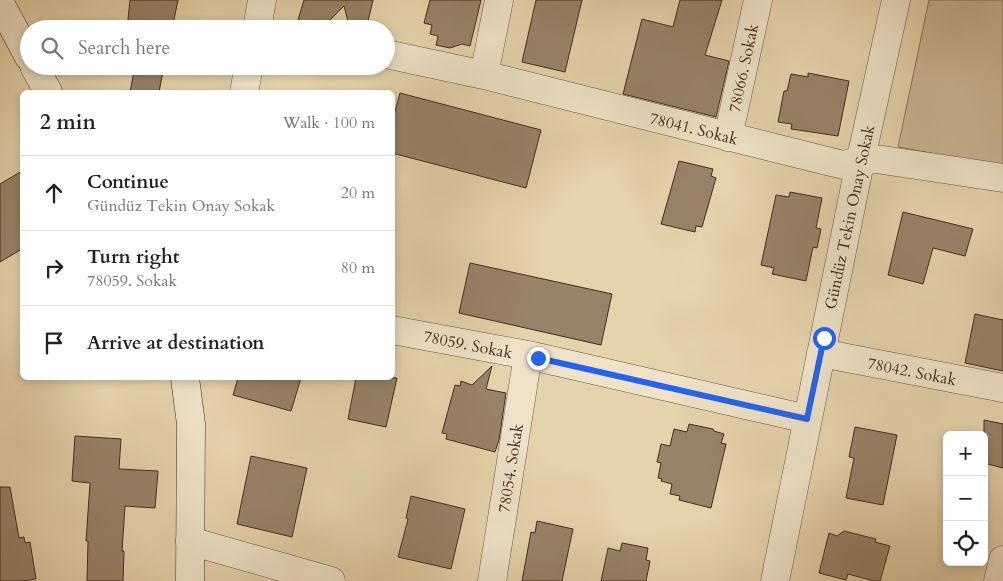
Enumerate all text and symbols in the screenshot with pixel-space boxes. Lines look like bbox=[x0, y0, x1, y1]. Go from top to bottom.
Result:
search box bbox=[20, 20, 395, 75]
street label: 78066. Sokak bbox=[724, 21, 764, 115]
icon: search bbox=[38, 34, 66, 62]
text: Search here bbox=[78, 35, 170, 61]
street label: 78041. Sokak bbox=[647, 107, 741, 151]
text: 2 min bbox=[40, 108, 96, 137]
text: Walk · 100 m bbox=[283, 112, 375, 134]
street label: Gündüz Tekin Onay Sokak bbox=[820, 123, 880, 311]
text: Continue bbox=[87, 169, 169, 195]
icon: ahead bbox=[40, 179, 68, 207]
text: 20 m bbox=[341, 182, 375, 204]
text: Gündüz Tekin Onay Sokak bbox=[87, 195, 275, 217]
text: Turn right bbox=[87, 244, 179, 270]
icon: right bbox=[40, 254, 68, 282]
text: 80 m bbox=[341, 257, 375, 279]
text: 78059. Sokak bbox=[87, 270, 177, 292]
street label: 78059. Sokak bbox=[422, 326, 515, 364]
route start bbox=[813, 327, 836, 350]
icon: arrive bbox=[40, 329, 68, 357]
text: Arrive at destination bbox=[87, 330, 264, 356]
route end bbox=[527, 347, 550, 370]
street label: 78042. Sokak bbox=[866, 353, 959, 391]
street label: 78054. Sokak bbox=[493, 422, 529, 514]
map controls bbox=[943, 431, 988, 566]
button: + bbox=[943, 431, 988, 476]
button: − bbox=[943, 476, 988, 521]
button: locate bbox=[943, 521, 988, 566]

